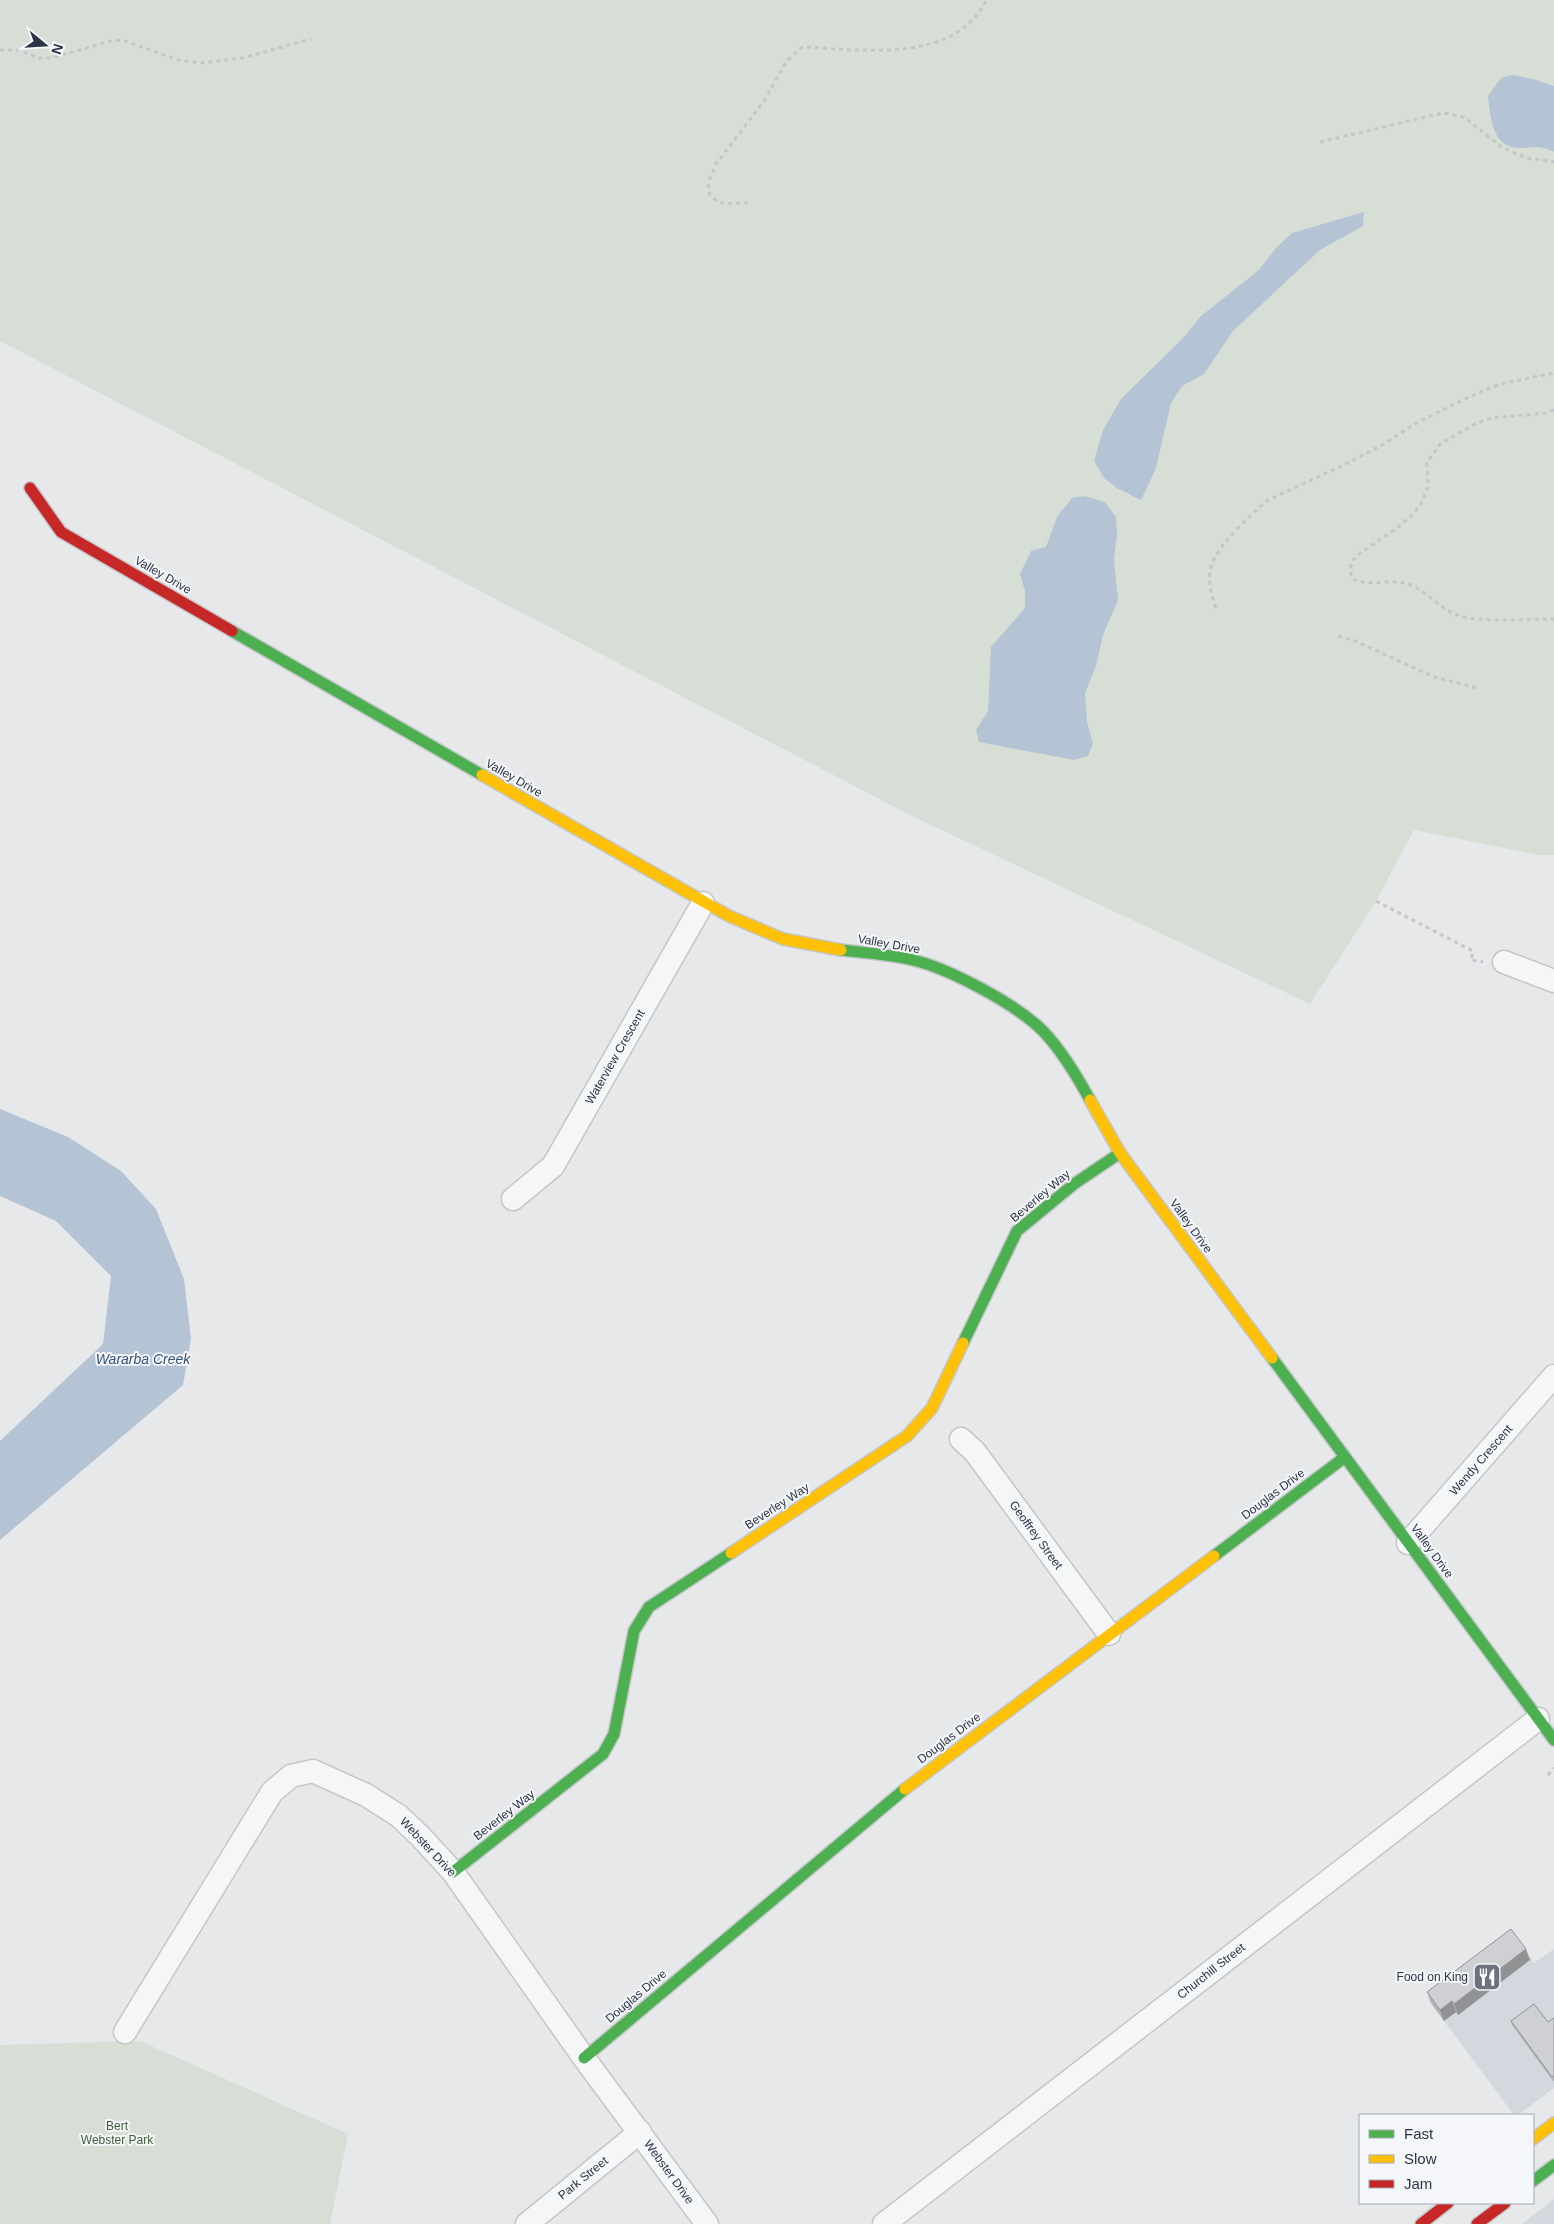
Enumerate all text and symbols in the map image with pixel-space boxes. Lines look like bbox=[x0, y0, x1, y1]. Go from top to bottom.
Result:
north arrow bbox=[20, 20, 70, 70]
text: N bbox=[48, 42, 67, 56]
street label: Valley Drive bbox=[132, 553, 194, 597]
street label: Valley Drive bbox=[483, 756, 545, 800]
street label: Valley Drive bbox=[857, 932, 922, 956]
street label: Waterview Crescent bbox=[582, 1007, 648, 1107]
street label: Beverley Way bbox=[1007, 1167, 1073, 1225]
street label: Valley Drive bbox=[1167, 1196, 1215, 1256]
water label: Wararba Creek bbox=[96, 1351, 191, 1367]
street label: Wendy Crescent bbox=[1447, 1422, 1516, 1498]
street label: Douglas Drive bbox=[1239, 1466, 1308, 1522]
street label: Beverley Way bbox=[742, 1480, 812, 1532]
street label: Geoffrey Street bbox=[1006, 1498, 1066, 1572]
street label: Valley Drive bbox=[1408, 1521, 1456, 1581]
street label: Douglas Drive bbox=[915, 1710, 984, 1766]
street label: Beverley Way bbox=[471, 1787, 537, 1843]
street label: Webster Drive bbox=[397, 1815, 459, 1880]
street label: Churchill Street bbox=[1174, 1940, 1248, 2002]
restaurant icon: Food on King bbox=[1472, 1962, 1502, 1992]
street label: Douglas Drive bbox=[603, 1966, 670, 2026]
place label: Food on King bbox=[1397, 1970, 1468, 1984]
legend bbox=[1359, 2114, 1534, 2204]
park label: Bert Webster Park bbox=[81, 2119, 154, 2147]
text: Fast bbox=[1404, 2125, 1434, 2142]
street label: Webster Drive bbox=[641, 2137, 697, 2207]
text: Slow bbox=[1404, 2150, 1437, 2167]
street label: Park Street bbox=[555, 2153, 611, 2202]
text: Jam bbox=[1404, 2175, 1432, 2192]

